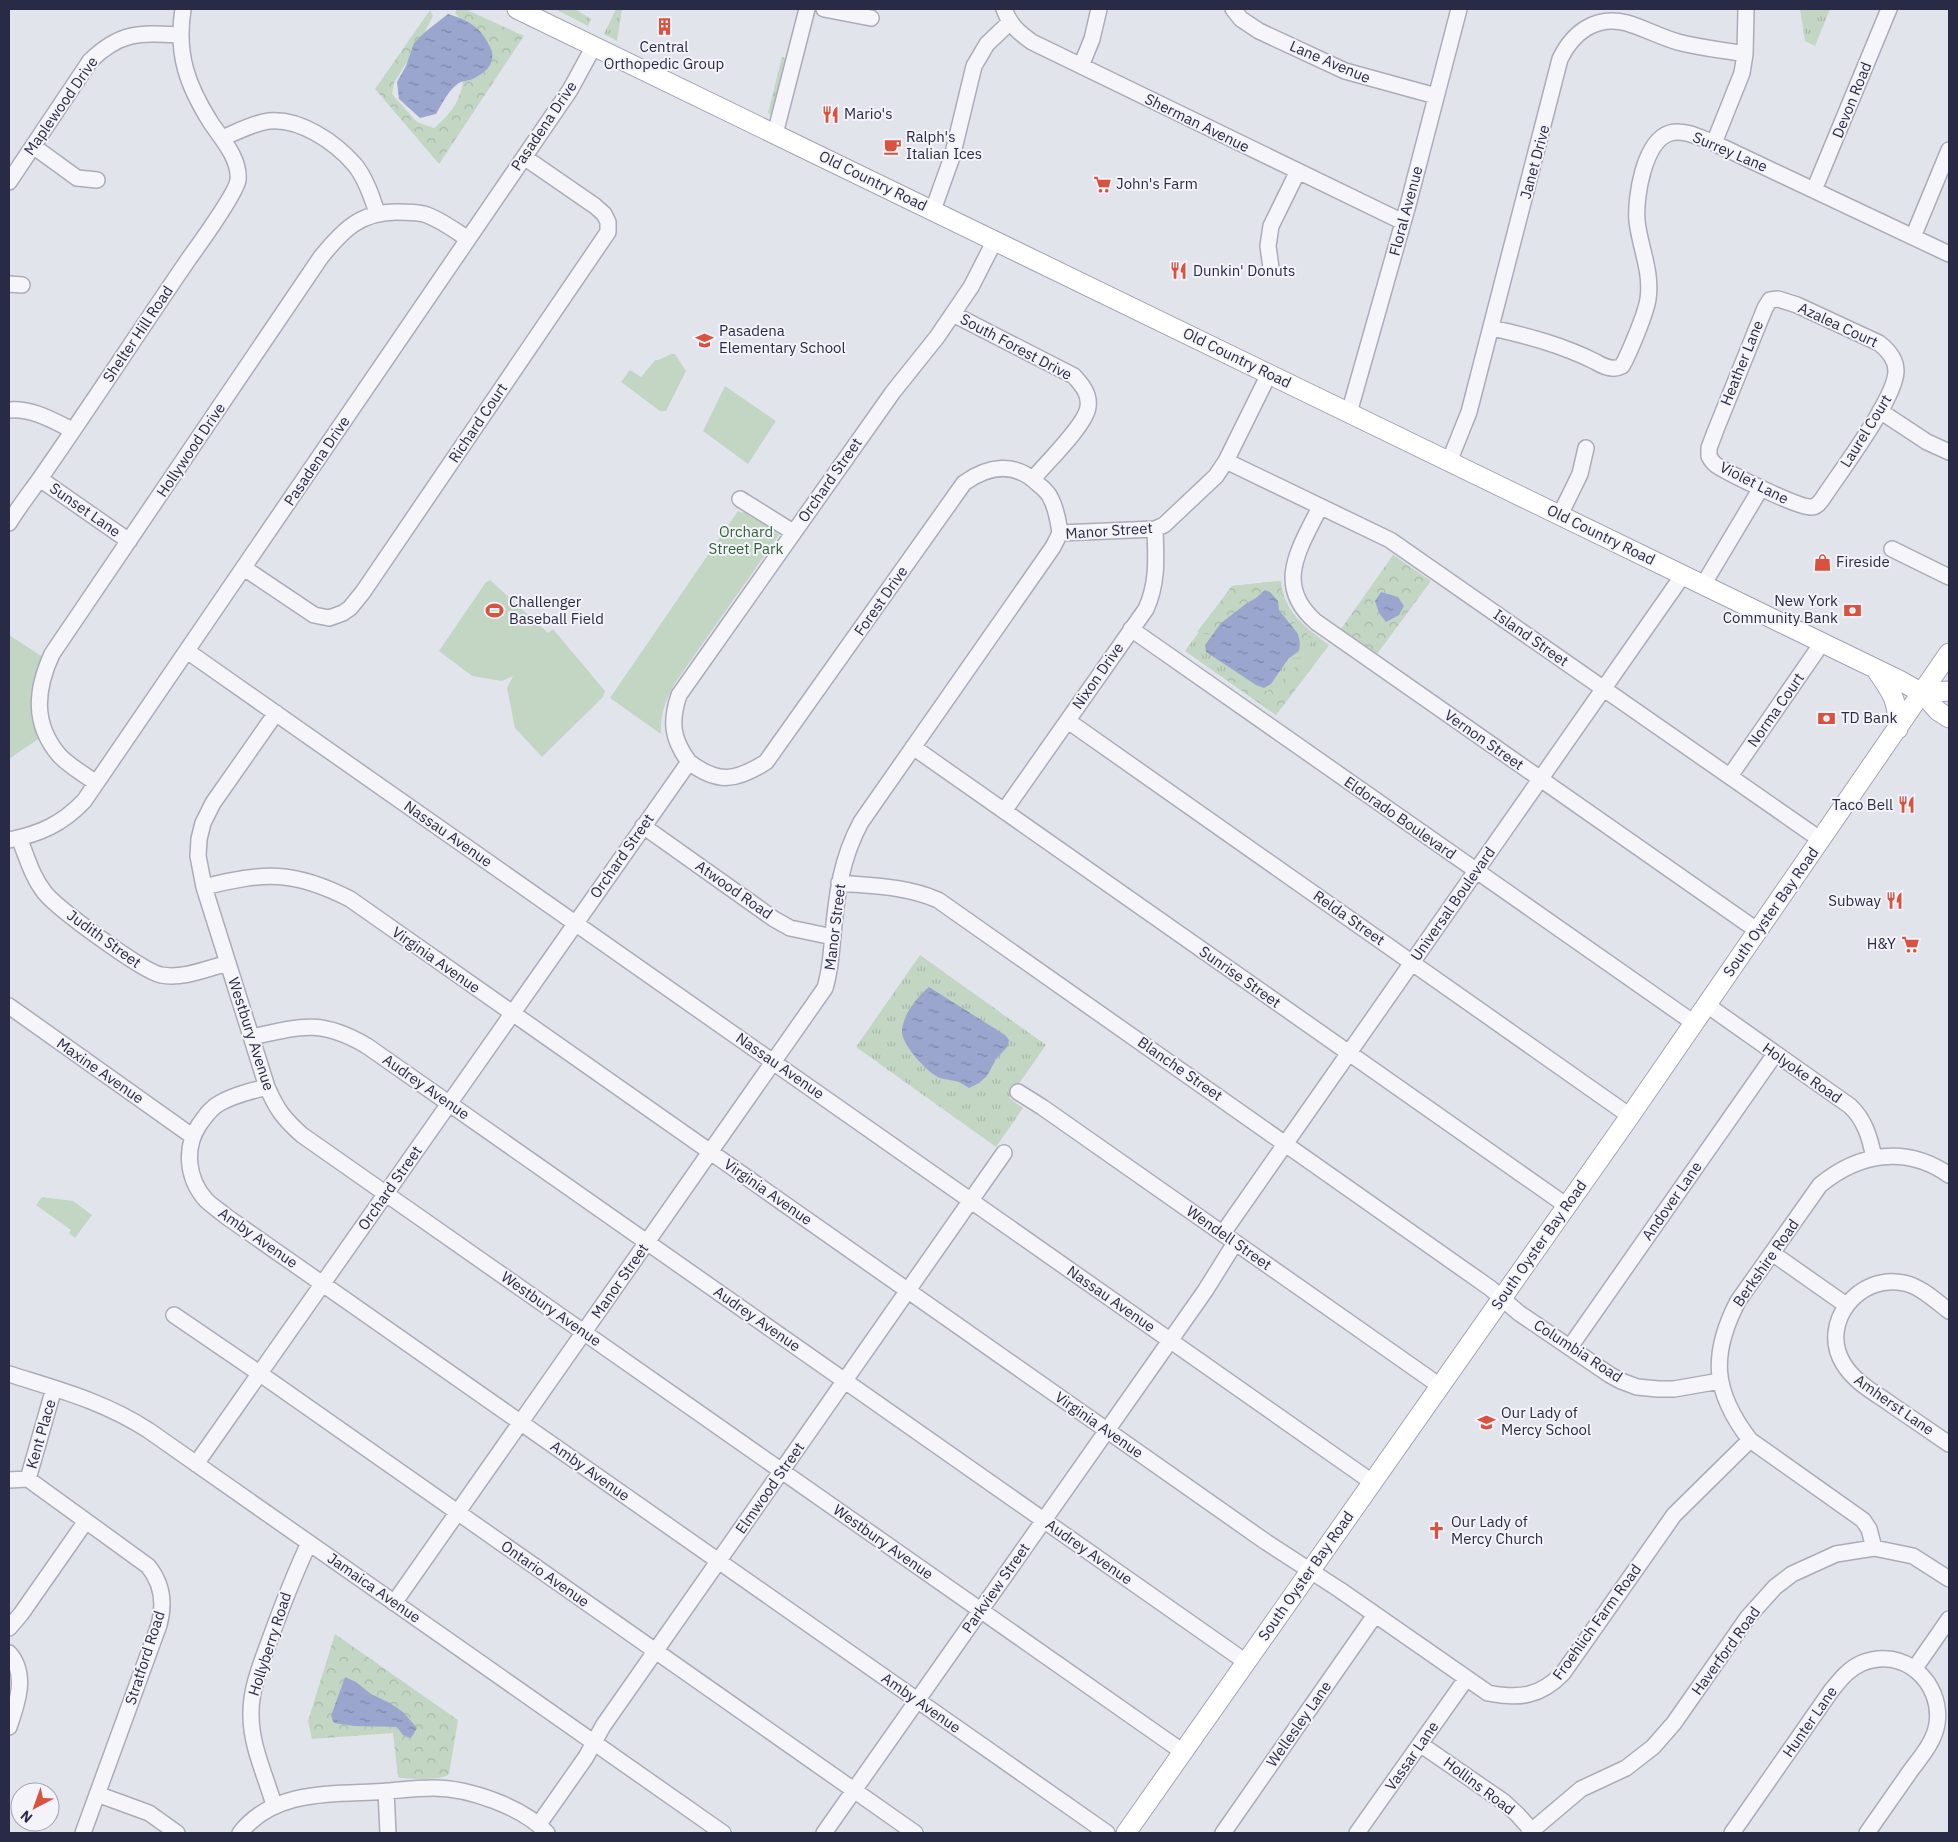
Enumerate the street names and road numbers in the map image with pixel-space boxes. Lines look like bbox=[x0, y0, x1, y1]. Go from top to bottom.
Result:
street label: Lane Avenue bbox=[1287, 36, 1373, 87]
street label: Maplewood Drive bbox=[19, 53, 102, 159]
street label: Devon Road bbox=[1828, 59, 1875, 141]
street label: Pasadena Drive bbox=[507, 77, 581, 174]
street label: Sherman Avenue bbox=[1142, 89, 1253, 156]
street label: Janet Drive bbox=[1515, 123, 1554, 201]
street label: Surrey Lane bbox=[1690, 127, 1771, 176]
street label: Old Country Road bbox=[816, 146, 930, 215]
street label: Floral Avenue bbox=[1384, 164, 1427, 258]
street label: Shelter Hill Road bbox=[98, 282, 177, 386]
street label: Azalea Court bbox=[1795, 298, 1881, 351]
street label: South Forest Drive bbox=[957, 309, 1075, 384]
street label: Heather Lane bbox=[1716, 317, 1767, 408]
street label: Old Country Road bbox=[1180, 323, 1294, 392]
street label: Richard Court bbox=[444, 379, 511, 466]
street label: Laurel Court bbox=[1836, 391, 1895, 471]
street label: Hollywood Drive bbox=[152, 399, 229, 501]
street label: Pasadena Drive bbox=[280, 412, 354, 509]
street label: Orchard Street bbox=[793, 434, 866, 526]
street label: Violet Lane bbox=[1717, 457, 1792, 508]
street label: Sunset Lane bbox=[46, 478, 124, 541]
street label: Old Country Road bbox=[1544, 500, 1658, 569]
street label: Manor Street bbox=[1065, 518, 1153, 543]
street label: Forest Drive bbox=[850, 562, 912, 639]
street label: Island Street bbox=[1490, 605, 1572, 670]
street label: Nixon Drive bbox=[1068, 639, 1127, 713]
street label: Norma Court bbox=[1743, 669, 1808, 750]
street label: Vernon Street bbox=[1441, 705, 1528, 774]
street label: Eldorado Boulevard bbox=[1341, 772, 1460, 863]
street label: Nassau Avenue bbox=[401, 796, 496, 871]
street label: Orchard Street bbox=[585, 810, 658, 902]
street label: Universal Boulevard bbox=[1406, 843, 1499, 964]
street label: South Oyster Bay Road bbox=[1719, 843, 1823, 980]
street label: Atwood Road bbox=[692, 856, 777, 923]
street label: Manor Street bbox=[820, 882, 849, 971]
street label: Relda Street bbox=[1310, 886, 1389, 949]
street label: Judith Street bbox=[63, 905, 145, 972]
street label: Virginia Avenue bbox=[388, 922, 484, 997]
street label: Sunrise Street bbox=[1196, 941, 1285, 1012]
street label: Westbury Avenue bbox=[224, 975, 279, 1093]
street label: Nassau Avenue bbox=[733, 1028, 828, 1103]
street label: Blanche Street bbox=[1134, 1032, 1226, 1105]
street label: Maxine Avenue bbox=[53, 1034, 147, 1108]
street label: Holyoke Road bbox=[1759, 1038, 1846, 1107]
street label: Audrey Avenue bbox=[379, 1050, 473, 1123]
street label: Orchard Street bbox=[353, 1142, 426, 1234]
street label: Virginia Avenue bbox=[720, 1154, 816, 1229]
street label: Andover Lane bbox=[1637, 1158, 1706, 1244]
street label: South Oyster Bay Road bbox=[1487, 1176, 1591, 1313]
street label: Wendell Street bbox=[1183, 1201, 1276, 1274]
street label: Amby Avenue bbox=[215, 1203, 302, 1272]
street label: Berkshire Road bbox=[1728, 1215, 1803, 1310]
street label: Manor Street bbox=[587, 1240, 652, 1322]
street label: Nassau Avenue bbox=[1064, 1261, 1159, 1336]
street label: Westbury Avenue bbox=[498, 1267, 605, 1350]
street label: Audrey Avenue bbox=[710, 1282, 804, 1355]
street label: Columbia Road bbox=[1530, 1315, 1626, 1386]
street label: Amherst Lane bbox=[1851, 1370, 1938, 1439]
street label: Virginia Avenue bbox=[1051, 1387, 1147, 1462]
street label: Kent Place bbox=[22, 1397, 60, 1471]
street label: Amby Avenue bbox=[547, 1436, 634, 1505]
street label: Elmwood Street bbox=[731, 1438, 808, 1537]
street label: Westbury Avenue bbox=[830, 1500, 937, 1583]
street label: South Oyster Bay Road bbox=[1254, 1507, 1358, 1644]
street label: Audrey Avenue bbox=[1042, 1515, 1136, 1588]
street label: Ontario Avenue bbox=[497, 1536, 593, 1611]
street label: Parkview Street bbox=[958, 1539, 1034, 1636]
street label: Jamaica Avenue bbox=[324, 1548, 425, 1627]
street label: Froehlich Farm Road bbox=[1548, 1560, 1645, 1683]
street label: Hollyberry Road bbox=[244, 1590, 295, 1698]
street label: Haverford Road bbox=[1687, 1603, 1764, 1699]
street label: Stratford Road bbox=[120, 1608, 169, 1707]
street label: Amby Avenue bbox=[878, 1668, 965, 1737]
street label: Wellesley Lane bbox=[1262, 1677, 1335, 1770]
street label: Hunter Lane bbox=[1778, 1683, 1841, 1761]
street label: Vassar Lane bbox=[1381, 1717, 1442, 1794]
street label: Hollins Road bbox=[1440, 1753, 1519, 1819]

